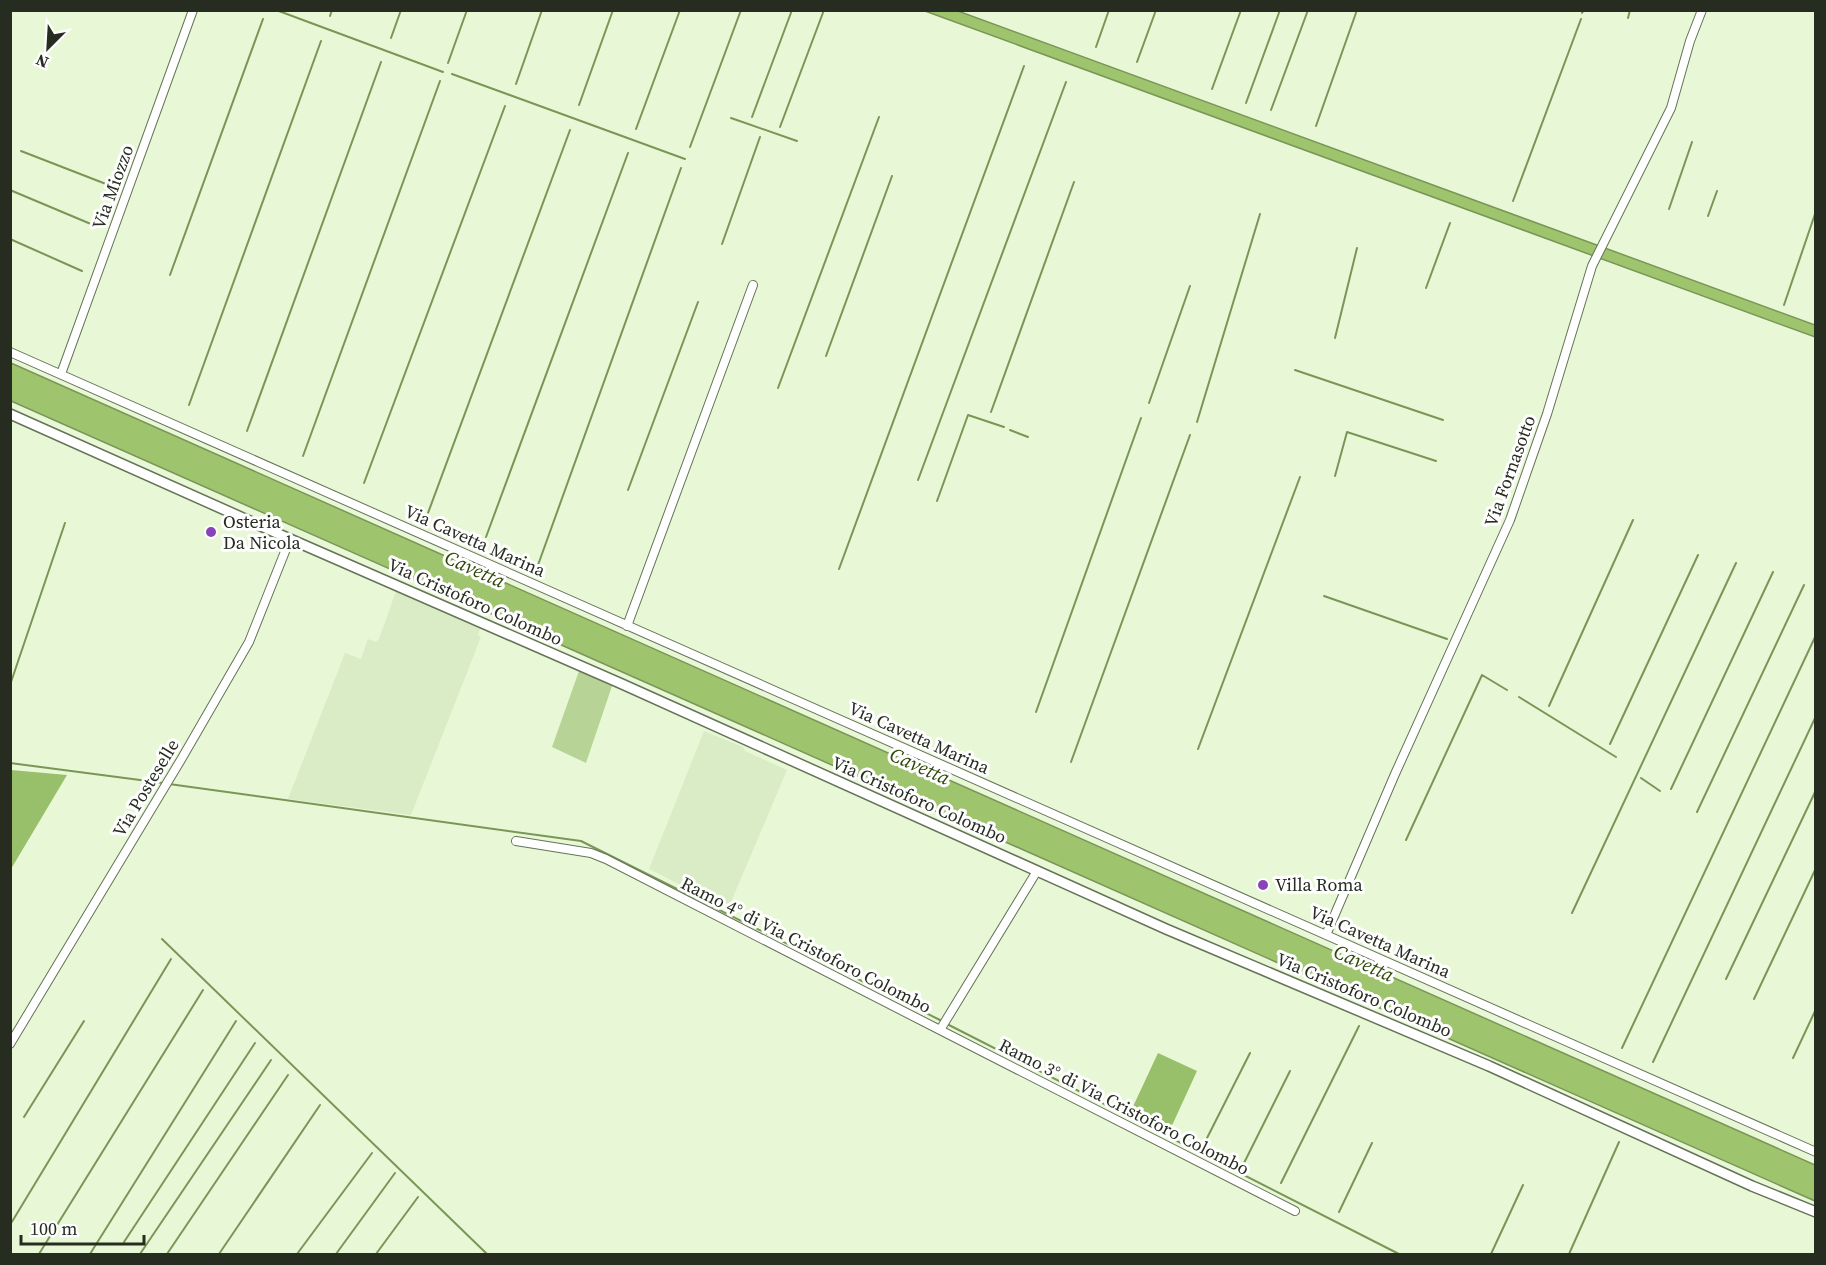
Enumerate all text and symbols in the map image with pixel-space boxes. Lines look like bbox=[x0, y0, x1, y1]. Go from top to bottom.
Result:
north arrow bbox=[18, 18, 78, 78]
text: N bbox=[32, 49, 52, 74]
street label: Via Miozzo bbox=[86, 141, 139, 232]
street label: Via Fornasotto bbox=[1478, 412, 1541, 530]
street label: Via Cavetta Marina bbox=[401, 500, 549, 582]
place label: Osteria Da Nicola bbox=[223, 509, 301, 555]
marker: Osteria Da Nicola bbox=[204, 525, 218, 539]
water label: Cavetta bbox=[441, 545, 509, 593]
street label: Via Cristoforo Colombo bbox=[384, 552, 566, 651]
street label: Via Cavetta Marina bbox=[845, 697, 993, 779]
street label: Via Posteselle bbox=[107, 734, 185, 841]
water label: Cavetta bbox=[886, 742, 954, 790]
street label: Via Cristoforo Colombo bbox=[828, 750, 1010, 849]
street label: Ramo 4° di Via Cristoforo Colombo bbox=[677, 870, 936, 1019]
place label: Villa Roma bbox=[1275, 872, 1363, 897]
marker: Villa Roma bbox=[1256, 878, 1270, 892]
street label: Via Cavetta Marina bbox=[1306, 901, 1454, 983]
water label: Cavetta bbox=[1330, 939, 1398, 987]
street label: Via Cristoforo Colombo bbox=[1273, 946, 1456, 1043]
street label: Ramo 3° di Via Cristoforo Colombo bbox=[995, 1032, 1254, 1181]
scale bar bbox=[21, 1208, 144, 1246]
text: 100 m bbox=[30, 1216, 77, 1241]

